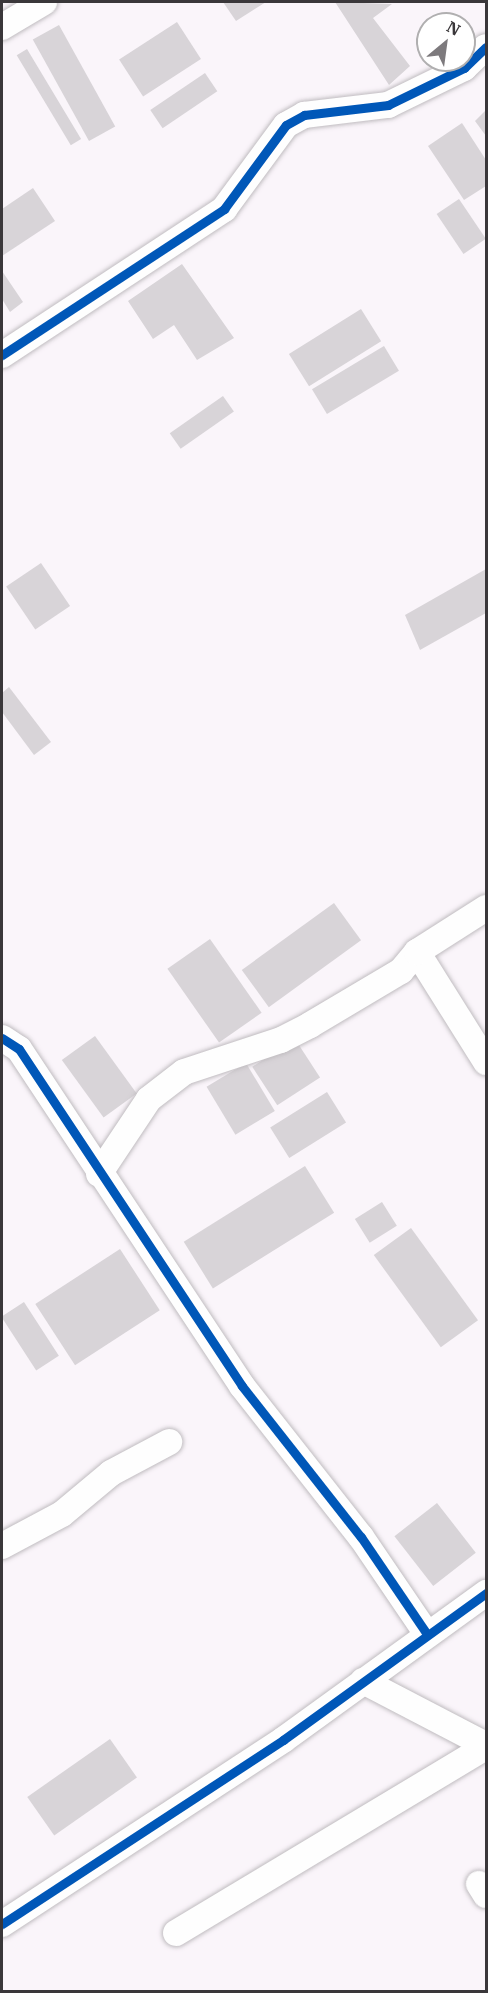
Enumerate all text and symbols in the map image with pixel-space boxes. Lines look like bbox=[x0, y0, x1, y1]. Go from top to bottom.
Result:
north arrow bbox=[416, 12, 476, 72]
text: N bbox=[443, 16, 464, 40]

